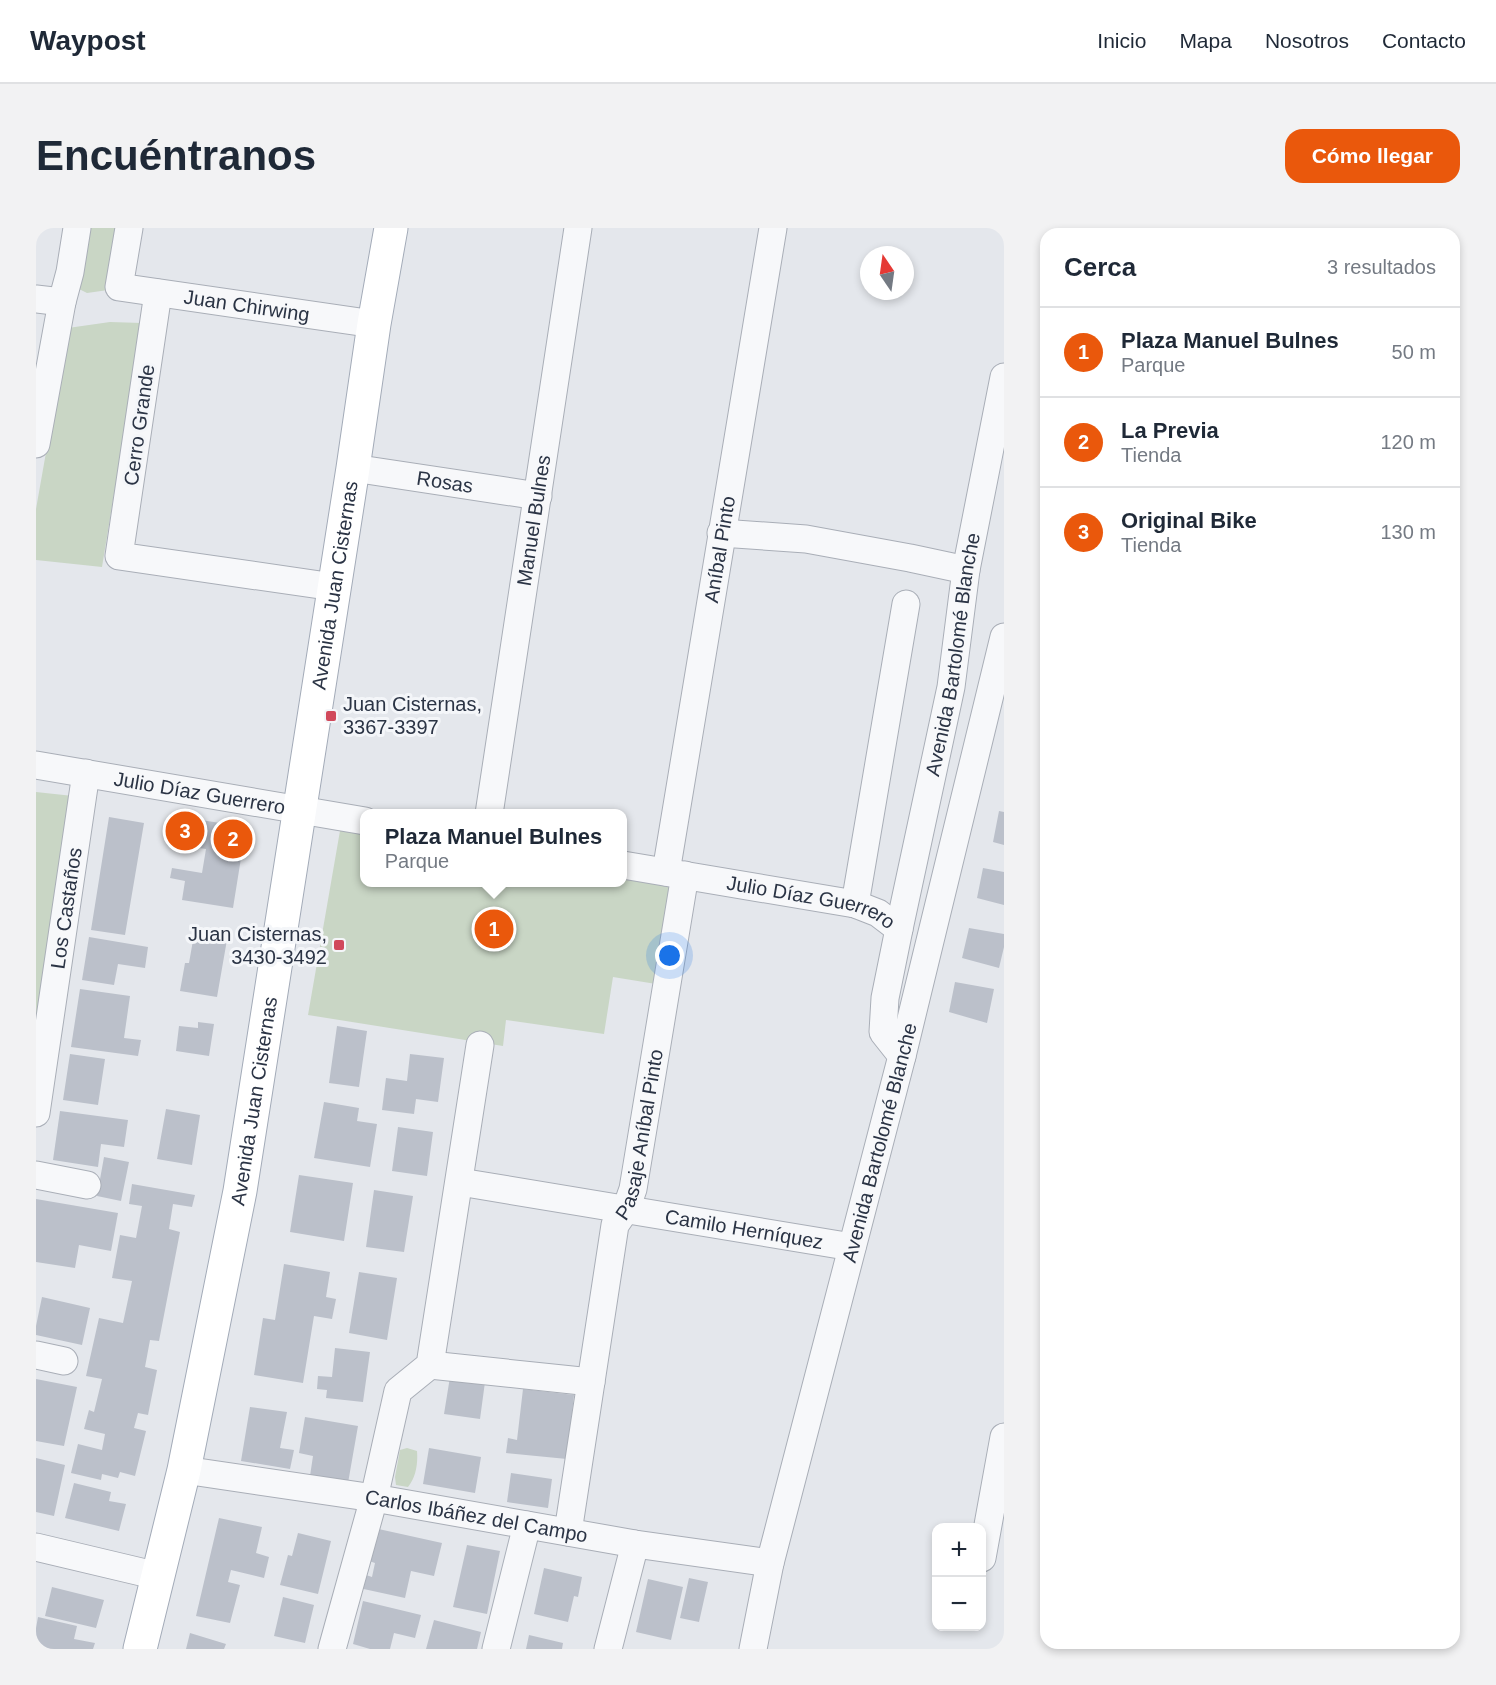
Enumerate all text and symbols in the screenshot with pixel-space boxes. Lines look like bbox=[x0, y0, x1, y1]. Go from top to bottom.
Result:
text: Waypost bbox=[30, 25, 146, 56]
text: Inicio bbox=[1097, 29, 1146, 52]
text: Mapa bbox=[1179, 29, 1232, 52]
text: Nosotros bbox=[1265, 29, 1349, 52]
text: Contacto bbox=[1382, 29, 1466, 52]
button: Cómo llegar bbox=[1285, 129, 1460, 183]
text: Encuéntranos bbox=[36, 132, 316, 179]
north arrow bbox=[860, 246, 914, 300]
text: Cerca bbox=[1064, 252, 1136, 282]
text: 3 resultados bbox=[1327, 256, 1436, 278]
street label: Juan Chirwing bbox=[182, 286, 311, 326]
text: Plaza Manuel Bulnes bbox=[1121, 328, 1339, 353]
text: 1 bbox=[1078, 341, 1089, 363]
text: 50 m bbox=[1392, 341, 1436, 363]
text: Parque bbox=[1121, 354, 1186, 376]
street label: Cerro Grande bbox=[120, 363, 158, 487]
text: La Previa bbox=[1121, 418, 1219, 443]
text: 2 bbox=[1078, 431, 1089, 453]
text: 120 m bbox=[1380, 431, 1436, 453]
text: Tienda bbox=[1121, 444, 1181, 466]
street label: Manuel Bulnes bbox=[513, 453, 554, 587]
street label: Rosas bbox=[415, 467, 475, 497]
street label: Avenida Juan Cisternas bbox=[308, 479, 362, 691]
street label: Aníbal Pinto bbox=[700, 494, 739, 604]
text: Original Bike bbox=[1121, 508, 1257, 533]
text: 3 bbox=[1078, 521, 1089, 543]
text: 130 m bbox=[1380, 521, 1436, 543]
street label: Avenida Bartolomé Blanche bbox=[921, 531, 984, 778]
text: Tienda bbox=[1121, 534, 1181, 556]
place label: Juan Cisternas, 3367-3397 bbox=[343, 693, 482, 738]
marker: Juan Cisternas, 3367-3397 bbox=[324, 709, 338, 723]
street label: Julio Díaz Guerrero bbox=[112, 767, 287, 818]
pin: 3 bbox=[166, 808, 204, 854]
popup bbox=[360, 809, 627, 887]
pin: 2 bbox=[214, 816, 252, 862]
text: Plaza Manuel Bulnes bbox=[385, 824, 602, 849]
street label: Los Castaños bbox=[46, 846, 86, 970]
text: Parque bbox=[385, 850, 449, 872]
street label: Julio Díaz Guerrero bbox=[725, 872, 900, 933]
pin: 1 bbox=[474, 906, 514, 952]
place label: Juan Cisternas, 3430-3492 bbox=[188, 923, 327, 968]
marker: Juan Cisternas, 3430-3492 bbox=[332, 938, 346, 952]
your location bbox=[655, 941, 684, 970]
street label: Avenida Juan Cisternas bbox=[226, 995, 281, 1207]
street label: Avenida Bartolomé Blanche bbox=[838, 1021, 921, 1265]
street label: Pasaje Aníbal Pinto bbox=[611, 1048, 667, 1224]
street label: Camilo Herníquez bbox=[663, 1205, 825, 1253]
street label: Carlos Ibáñez del Campo bbox=[364, 1486, 589, 1546]
map controls bbox=[932, 1523, 986, 1631]
button: + bbox=[932, 1523, 986, 1577]
button: − bbox=[932, 1577, 986, 1631]

